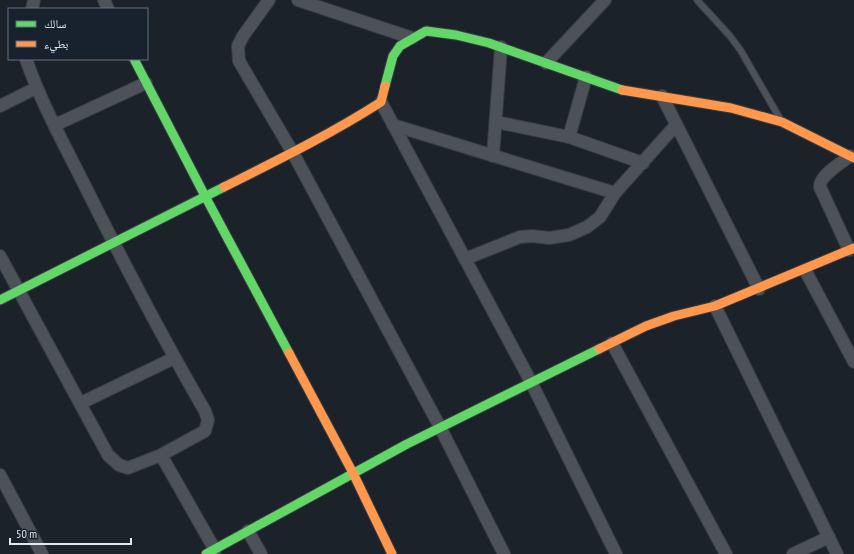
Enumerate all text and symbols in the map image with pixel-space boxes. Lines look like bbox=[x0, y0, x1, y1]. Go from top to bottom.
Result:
legend bbox=[8, 8, 148, 60]
text: سالك bbox=[44, 16, 66, 31]
text: بطيء bbox=[44, 36, 68, 54]
scale bar bbox=[10, 520, 131, 546]
text: 50 m bbox=[16, 526, 37, 541]

